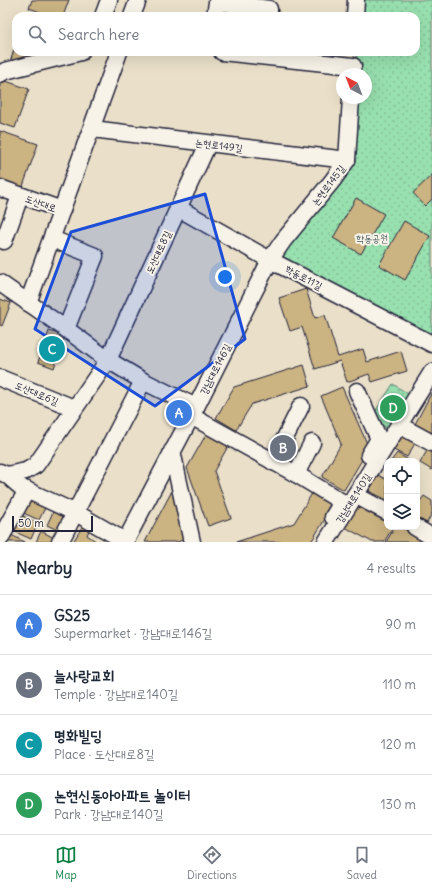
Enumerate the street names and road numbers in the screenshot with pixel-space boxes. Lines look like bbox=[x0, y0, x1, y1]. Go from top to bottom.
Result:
street label: 논현로149길 bbox=[194, 136, 243, 155]
street label: 논현로145길 bbox=[309, 162, 348, 208]
street label: 도산대로 bbox=[24, 192, 58, 215]
street label: 도산대로8길 bbox=[143, 229, 174, 276]
street label: 학동로11길 bbox=[283, 262, 325, 293]
street label: 강남대로146길 bbox=[197, 341, 234, 397]
street label: 도산대로6길 bbox=[13, 379, 61, 408]
street label: 강남대로140길 bbox=[333, 471, 374, 526]

